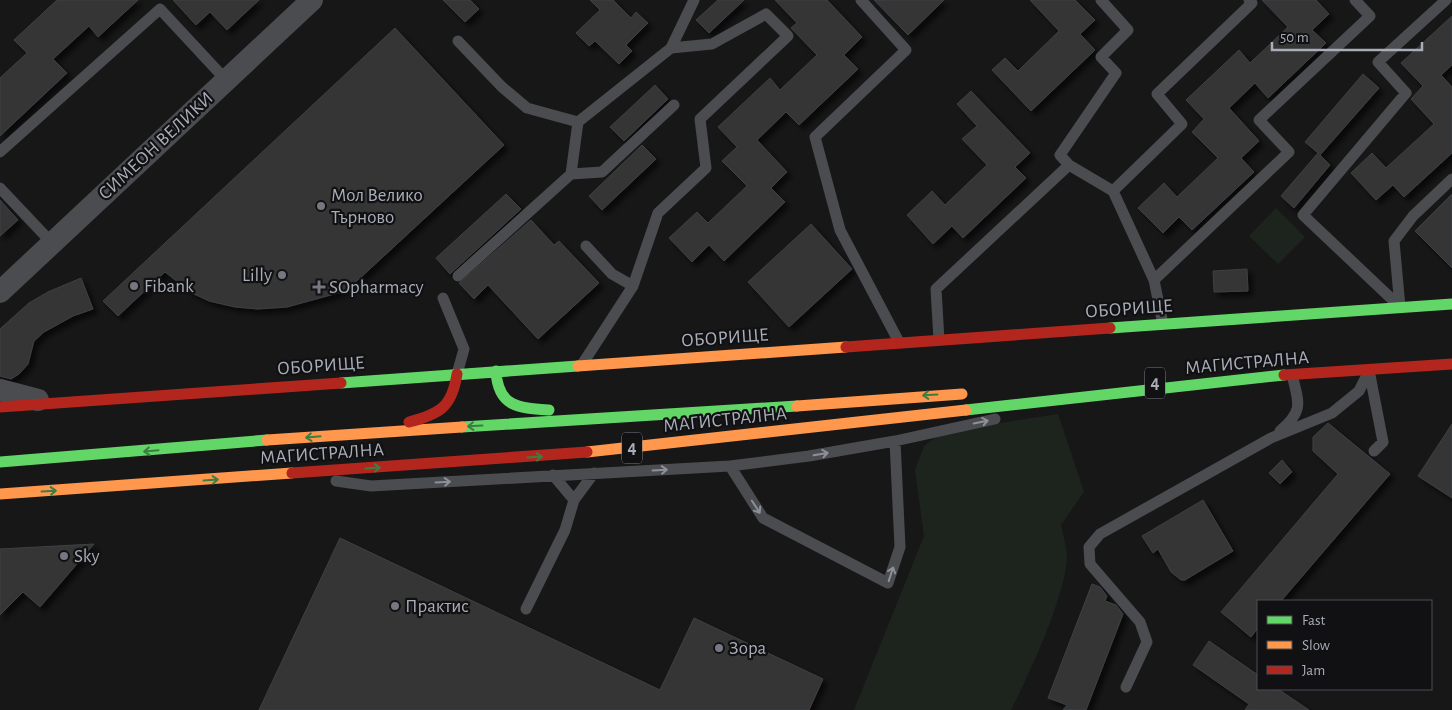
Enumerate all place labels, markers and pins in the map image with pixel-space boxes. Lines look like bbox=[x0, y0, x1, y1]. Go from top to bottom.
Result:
place label: Мол Велико Търново bbox=[331, 186, 423, 227]
marker: Мол Велико Търново bbox=[315, 200, 327, 212]
place label: Lilly bbox=[242, 266, 272, 285]
marker: Lilly bbox=[276, 269, 288, 281]
place label: Fibank bbox=[144, 277, 194, 296]
place label: SOpharmacy bbox=[329, 278, 424, 297]
marker: Fibank bbox=[128, 280, 140, 292]
marker: SOpharmacy bbox=[313, 281, 325, 293]
place label: Sky bbox=[74, 547, 100, 566]
marker: Sky bbox=[58, 550, 70, 562]
place label: Практис bbox=[405, 597, 469, 616]
marker: Практис bbox=[389, 600, 401, 612]
place label: Зора bbox=[729, 639, 767, 658]
marker: Зора bbox=[713, 642, 725, 654]

